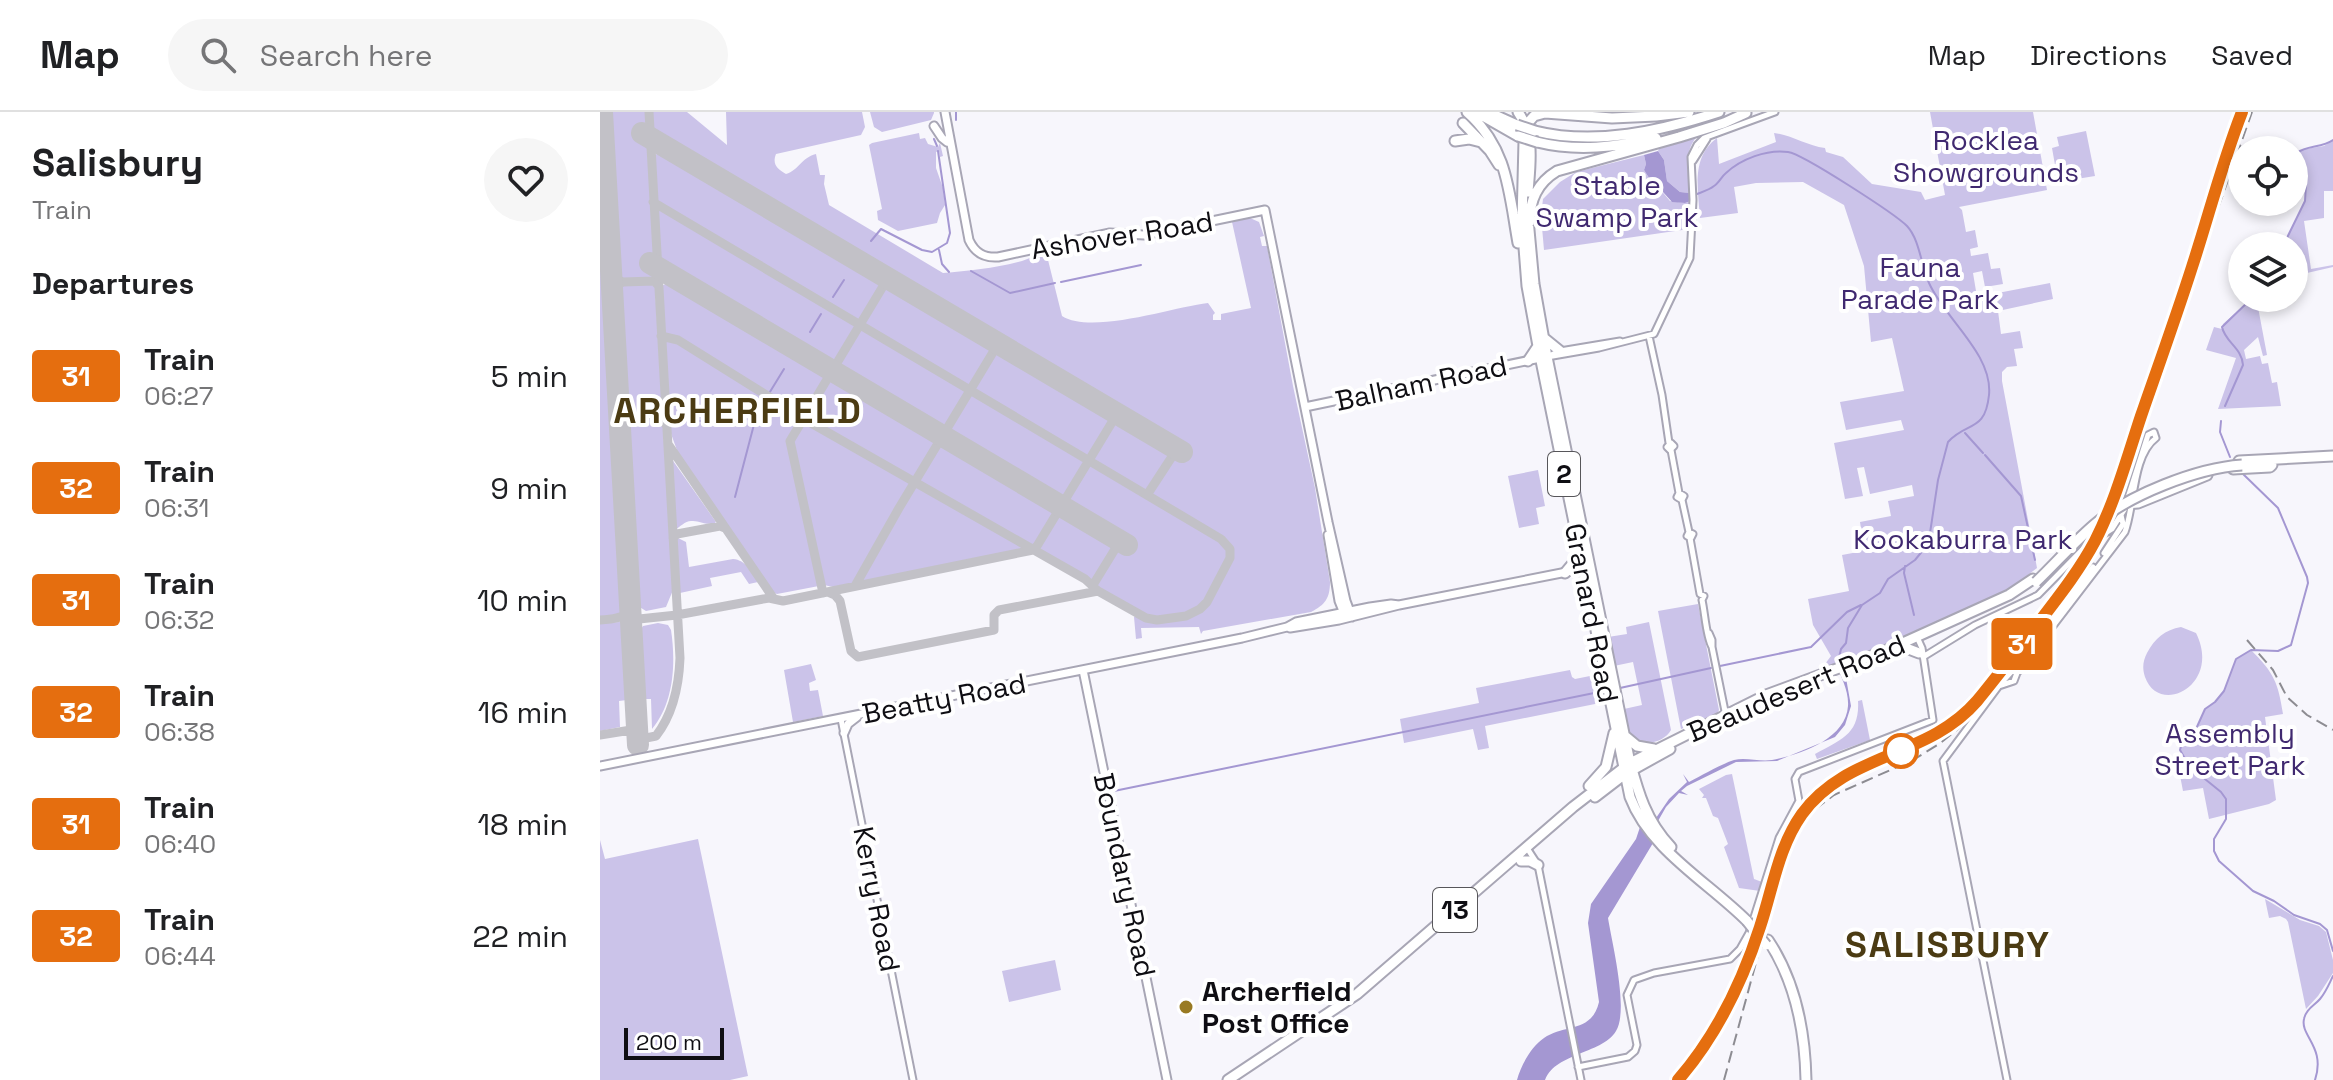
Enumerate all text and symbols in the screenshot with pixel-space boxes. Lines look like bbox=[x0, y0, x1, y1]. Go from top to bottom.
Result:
search box bbox=[168, 19, 728, 91]
text: Map bbox=[40, 31, 120, 79]
icon: search bbox=[196, 33, 240, 77]
text: Search here bbox=[260, 36, 433, 75]
text: Map bbox=[1928, 37, 1986, 73]
text: Directions bbox=[2030, 37, 2167, 73]
text: Saved bbox=[2211, 37, 2293, 73]
park label: Rocklea Showgrounds bbox=[1893, 122, 2079, 190]
map controls bbox=[2228, 136, 2308, 312]
button: locate bbox=[2228, 136, 2308, 216]
button: heart bbox=[484, 138, 568, 222]
text: Salisbury bbox=[32, 139, 203, 187]
park label: Stable Swamp Park bbox=[1536, 167, 1699, 235]
text: Train bbox=[32, 193, 92, 227]
street label: Ashover Road bbox=[1028, 203, 1216, 267]
button: layers bbox=[2228, 232, 2308, 312]
park label: Fauna Parade Park bbox=[1841, 249, 1999, 317]
text: Departures bbox=[32, 264, 194, 303]
text: Train bbox=[144, 340, 215, 379]
street label: Balham Road bbox=[1332, 347, 1510, 419]
text: 5 min bbox=[491, 357, 568, 396]
text: 31 bbox=[61, 358, 91, 394]
text: 06:27 bbox=[144, 379, 213, 413]
district label: ARCHERFIELD bbox=[613, 388, 863, 434]
text: Train bbox=[144, 452, 215, 491]
road number: 2 bbox=[1548, 452, 1580, 496]
text: 9 min bbox=[490, 469, 568, 508]
text: 32 bbox=[59, 470, 93, 506]
text: 06:31 bbox=[144, 491, 209, 525]
street label: Granard Road bbox=[1557, 520, 1627, 706]
park label: Kookaburra Park bbox=[1853, 521, 2073, 557]
text: Train bbox=[144, 564, 215, 603]
text: 10 min bbox=[477, 581, 568, 620]
text: 31 bbox=[61, 582, 91, 618]
text: 06:32 bbox=[144, 603, 215, 637]
line badge: 31 bbox=[1986, 618, 2058, 670]
street label: Beaudesert Road bbox=[1682, 626, 1910, 750]
text: 31 bbox=[2007, 626, 2037, 662]
street label: Beatty Road bbox=[859, 664, 1029, 732]
text: Train bbox=[144, 676, 215, 715]
text: 16 min bbox=[478, 693, 568, 732]
text: 32 bbox=[59, 694, 93, 730]
text: 06:38 bbox=[144, 715, 215, 749]
park label: Assembly Street Park bbox=[2154, 715, 2306, 783]
unlabelled marker bbox=[1884, 734, 1918, 768]
street label: Boundary Road bbox=[1086, 770, 1164, 980]
text: Train bbox=[144, 788, 215, 827]
text: 18 min bbox=[478, 805, 568, 844]
text: 31 bbox=[61, 806, 91, 842]
street label: Kerry Road bbox=[845, 823, 909, 975]
text: 06:40 bbox=[144, 827, 216, 861]
road number: 13 bbox=[1433, 888, 1477, 932]
text: Train bbox=[144, 900, 215, 939]
text: 22 min bbox=[473, 917, 568, 956]
text: 32 bbox=[59, 918, 93, 954]
district label: SALISBURY bbox=[1845, 922, 2051, 968]
text: 06:44 bbox=[144, 939, 216, 973]
place label: Archerfield Post Office bbox=[1202, 973, 1352, 1041]
marker: Archerfield Post Office bbox=[1177, 998, 1195, 1016]
scale bar bbox=[624, 1024, 724, 1060]
text: 200 m bbox=[636, 1028, 702, 1056]

